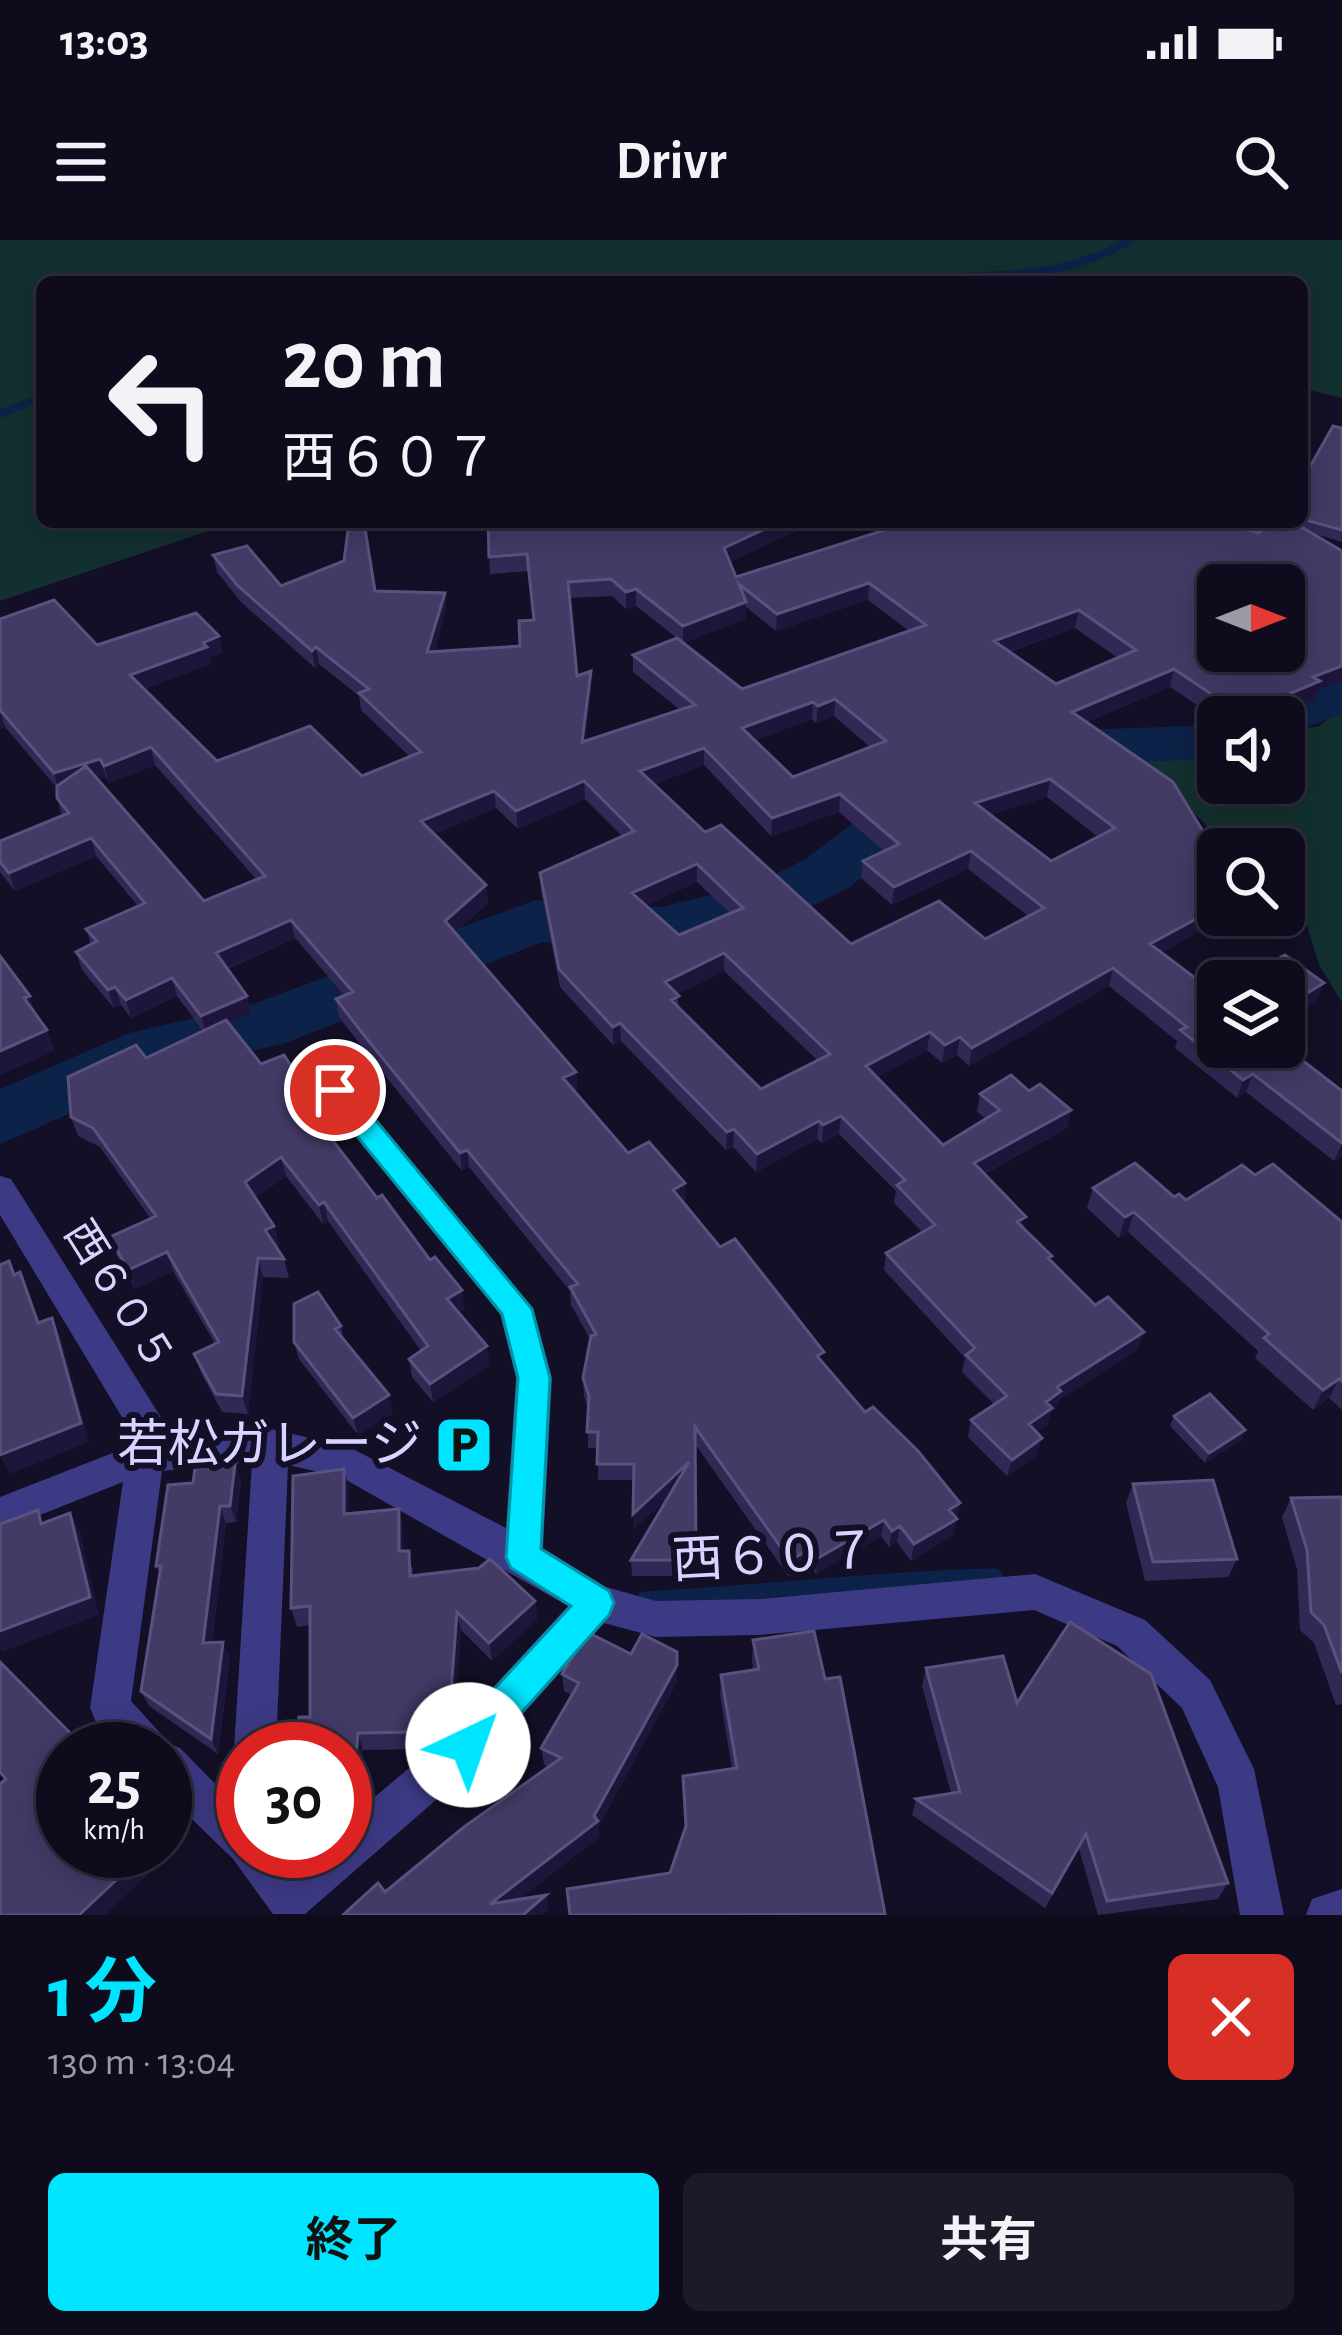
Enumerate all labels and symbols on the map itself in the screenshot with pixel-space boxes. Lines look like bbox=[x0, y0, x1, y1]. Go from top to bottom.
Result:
north arrow bbox=[1197, 564, 1305, 672]
pin bbox=[284, 1039, 386, 1141]
street label: 西６０５ bbox=[57, 1214, 181, 1378]
parking icon: 若松ガレージ bbox=[433, 1414, 495, 1476]
place label: 若松ガレージ bbox=[117, 1418, 422, 1471]
street label: 西６０７ bbox=[671, 1526, 877, 1588]
position arrow bbox=[405, 1682, 531, 1808]
speed limit sign: 30 bbox=[216, 1722, 372, 1878]

